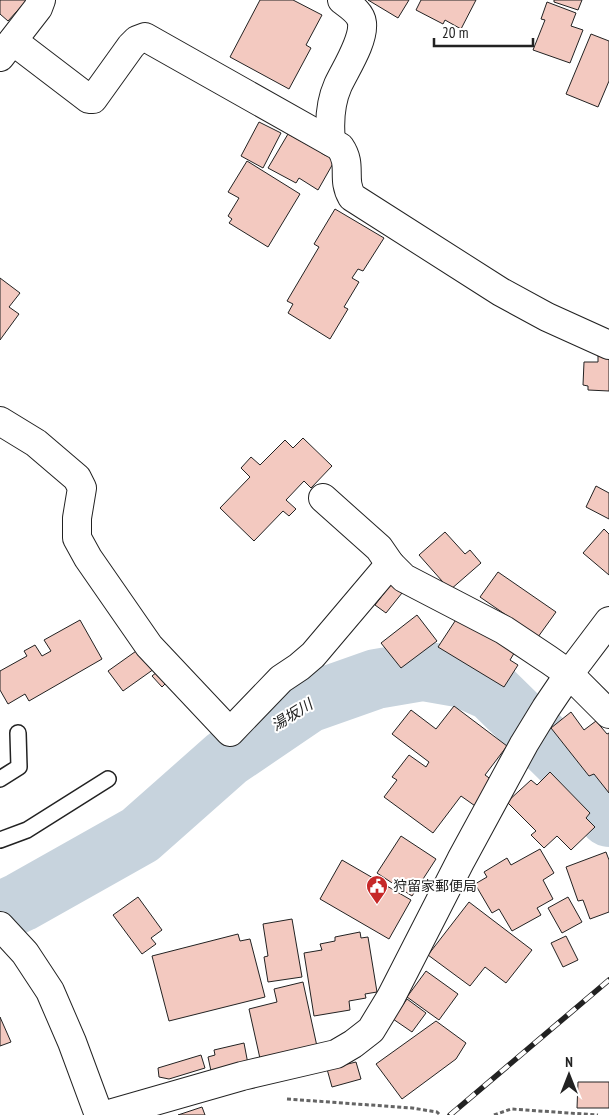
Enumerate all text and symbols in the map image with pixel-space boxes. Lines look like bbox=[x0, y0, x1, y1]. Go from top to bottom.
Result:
scale bar bbox=[434, 15, 533, 47]
text: 20 m bbox=[442, 23, 468, 42]
water label: 湯坂川 bbox=[268, 694, 318, 735]
public building icon: 狩留家郵便局 bbox=[365, 874, 389, 905]
place label: 狩留家郵便局 bbox=[393, 877, 477, 895]
north arrow bbox=[544, 1050, 594, 1100]
text: N bbox=[565, 1053, 573, 1071]

